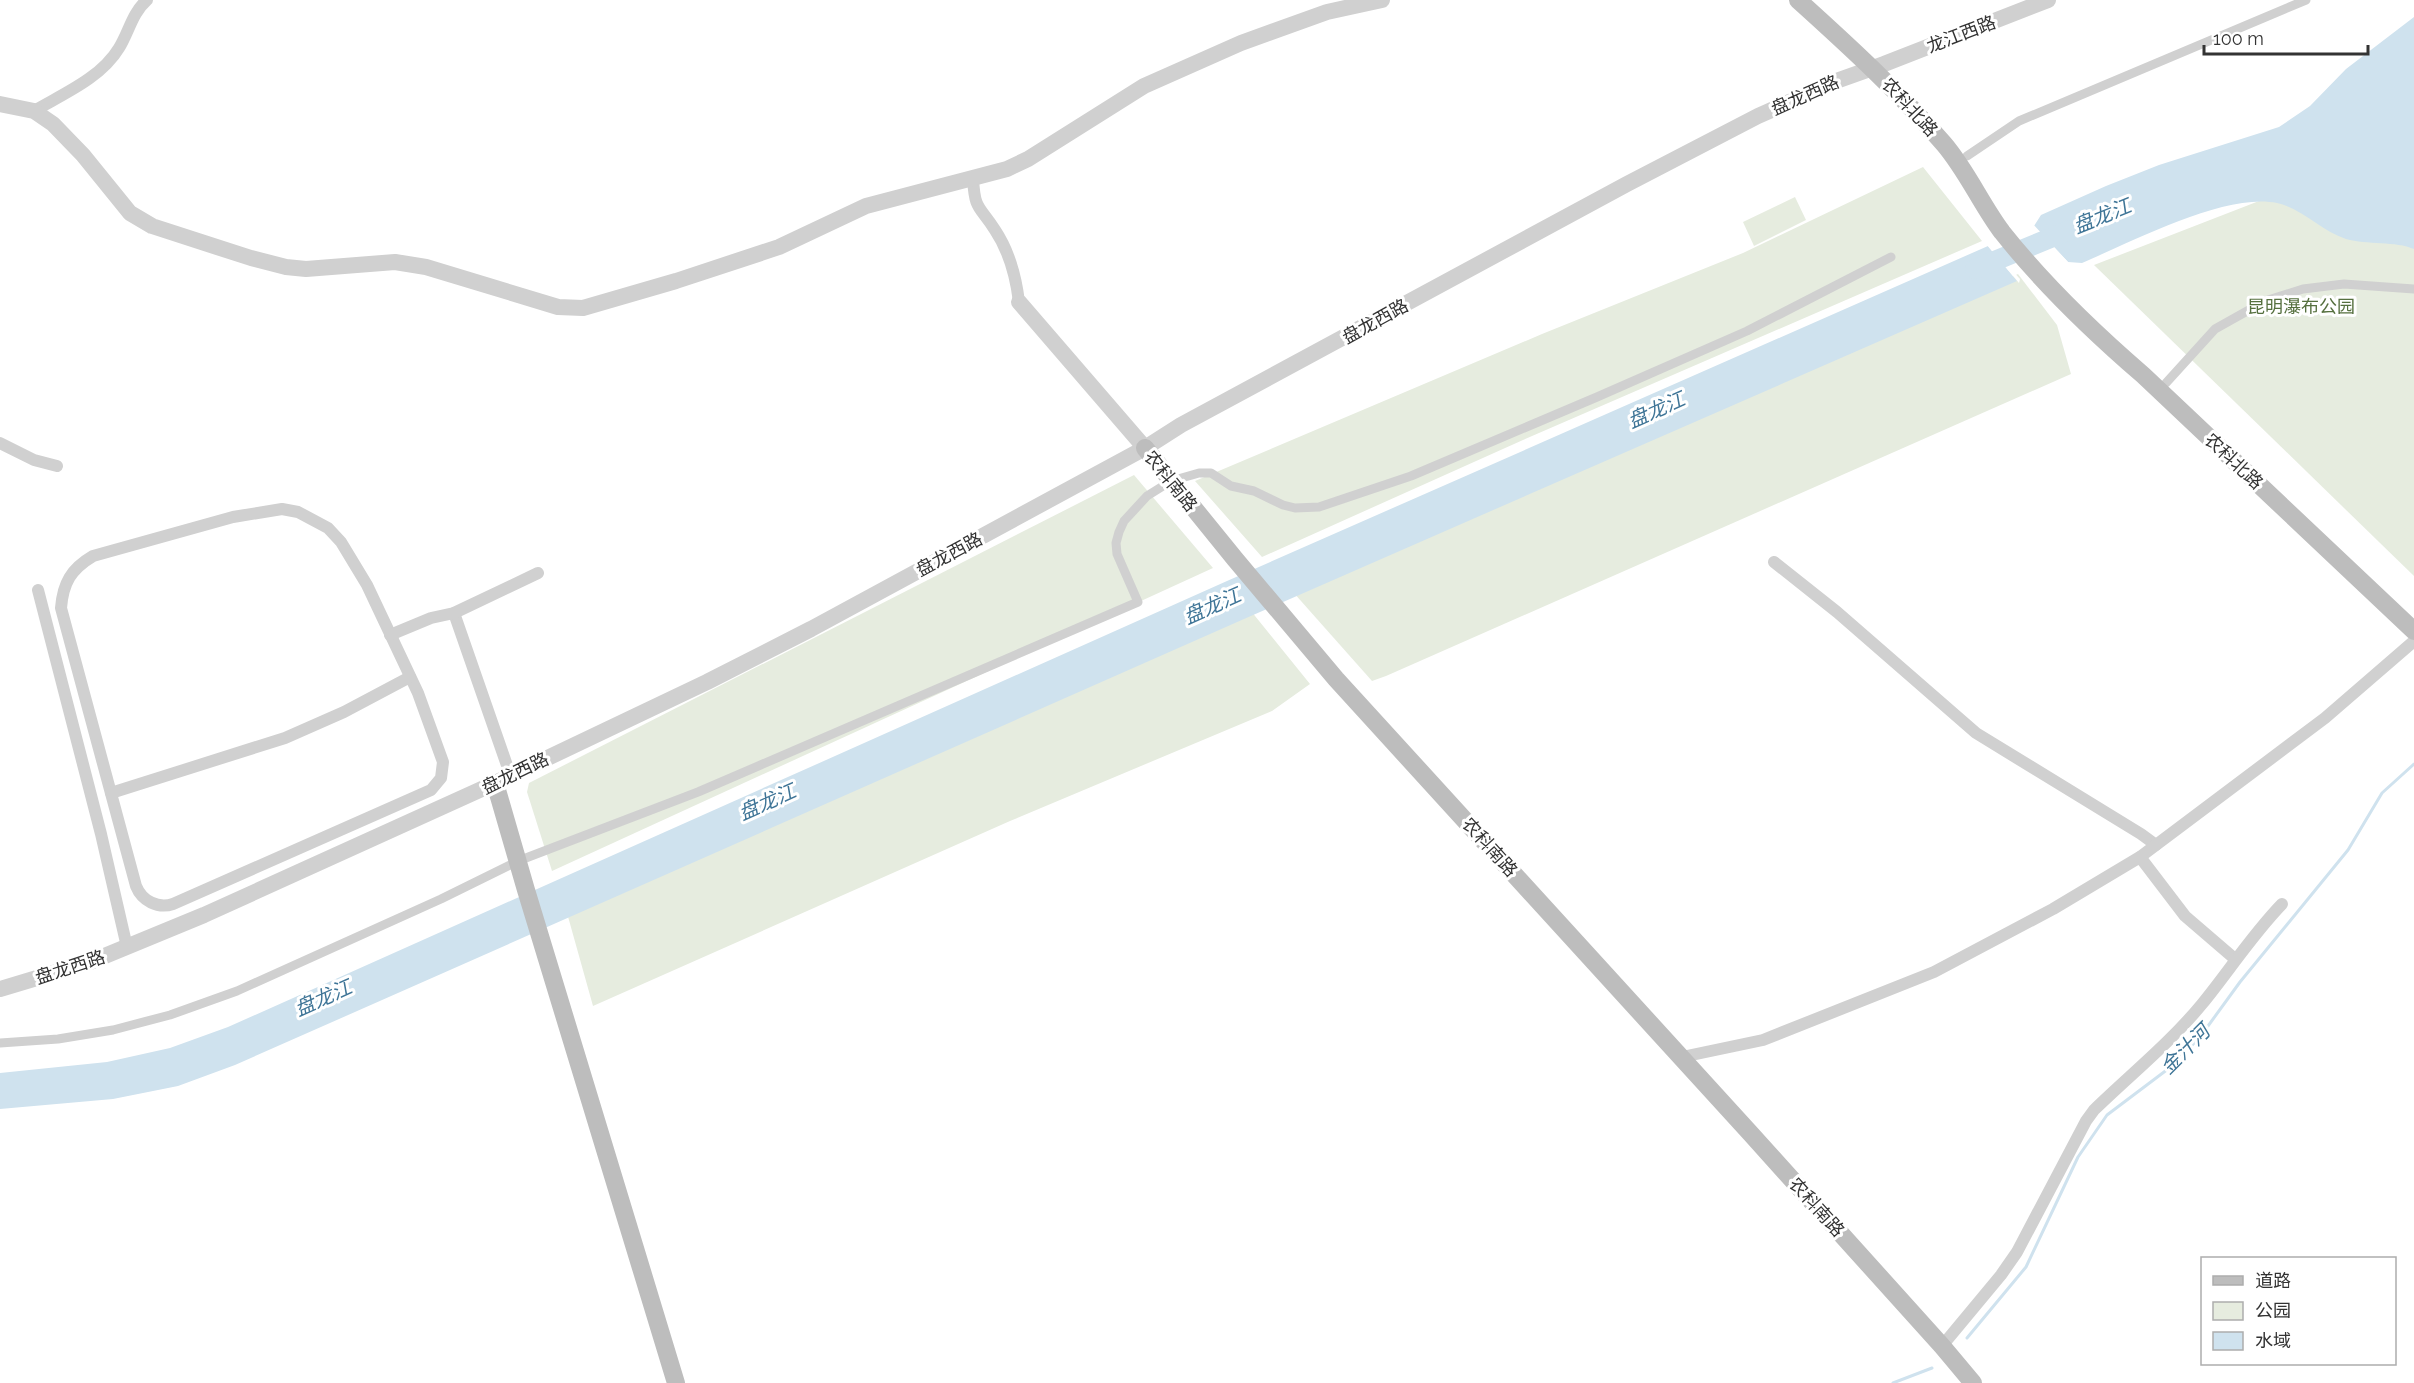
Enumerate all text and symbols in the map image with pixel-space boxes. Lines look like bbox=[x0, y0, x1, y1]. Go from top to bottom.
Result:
street label: 龙江西路 bbox=[1924, 11, 1998, 57]
scale bar bbox=[2204, 18, 2368, 56]
text: 100 m bbox=[2213, 28, 2264, 49]
street label: 盘龙西路 bbox=[1768, 71, 1842, 119]
street label: 农科北路 bbox=[1878, 74, 1942, 140]
water label: 盘龙江 bbox=[2070, 193, 2136, 238]
street label: 盘龙西路 bbox=[1338, 294, 1412, 348]
park label: 昆明瀑布公园 bbox=[2247, 296, 2355, 317]
water label: 盘龙江 bbox=[1624, 386, 1690, 433]
street label: 农科北路 bbox=[2201, 429, 2267, 493]
street label: 农科南路 bbox=[1140, 446, 1202, 516]
street label: 盘龙西路 bbox=[912, 528, 986, 580]
water label: 盘龙江 bbox=[1180, 582, 1246, 629]
street label: 盘龙西路 bbox=[478, 748, 552, 798]
water label: 盘龙江 bbox=[735, 778, 801, 825]
street label: 农科南路 bbox=[1458, 813, 1522, 881]
street label: 盘龙西路 bbox=[33, 946, 107, 988]
water label: 盘龙江 bbox=[291, 974, 357, 1021]
water label: 金汁河 bbox=[2155, 1016, 2218, 1079]
street label: 农科南路 bbox=[1785, 1173, 1849, 1241]
legend bbox=[2201, 1257, 2396, 1365]
text: 道路 bbox=[2255, 1270, 2291, 1291]
text: 公园 bbox=[2255, 1300, 2291, 1321]
text: 水域 bbox=[2255, 1330, 2291, 1351]

